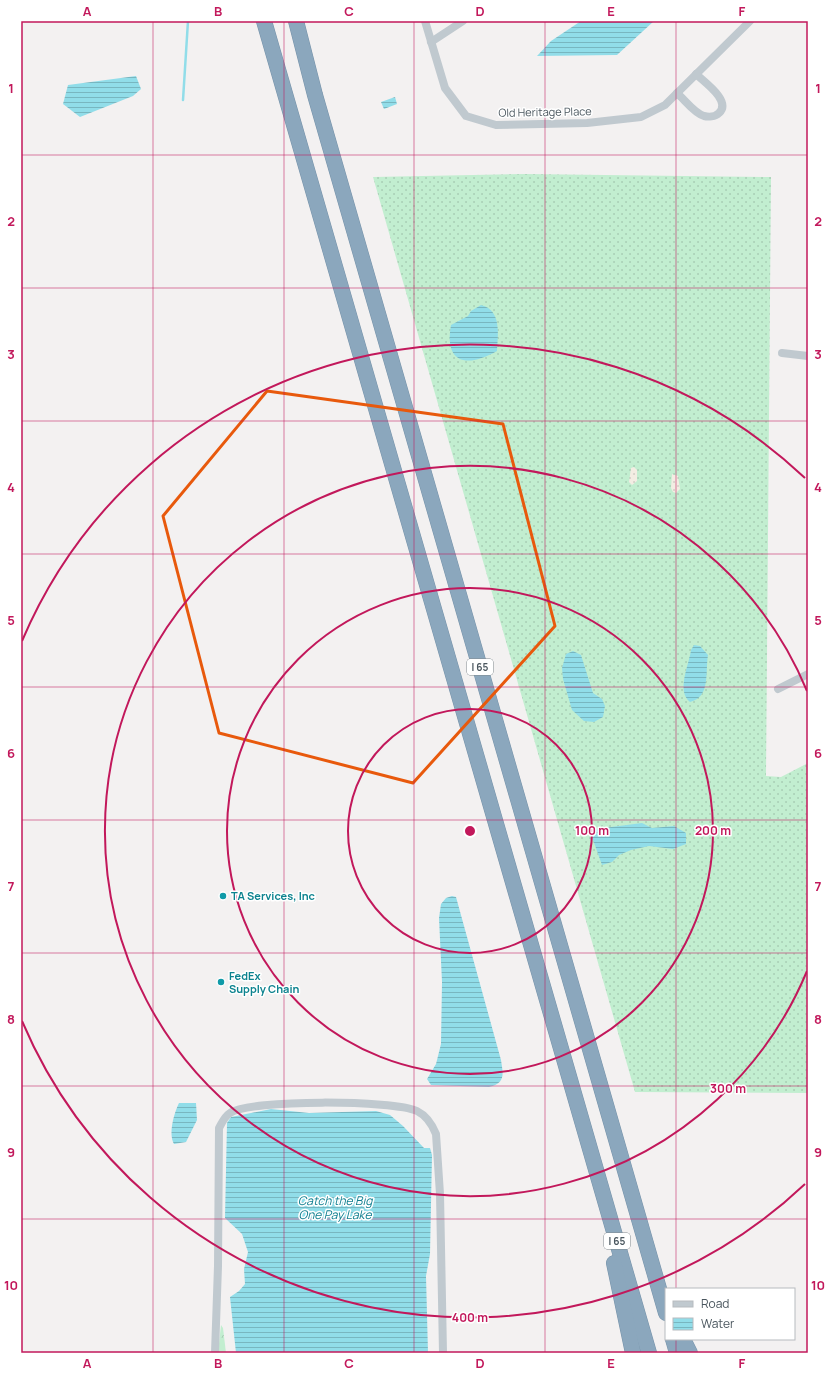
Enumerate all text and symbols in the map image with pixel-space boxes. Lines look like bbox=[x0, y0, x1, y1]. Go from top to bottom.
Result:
text: A bbox=[83, 2, 92, 20]
text: B bbox=[214, 2, 222, 20]
text: C bbox=[344, 2, 354, 20]
text: D bbox=[475, 2, 485, 20]
text: E bbox=[607, 2, 615, 20]
text: F bbox=[739, 2, 746, 20]
text: 1 bbox=[8, 79, 14, 97]
text: 1 bbox=[815, 79, 821, 97]
street label: Old Heritage Place bbox=[498, 103, 592, 120]
text: 2 bbox=[7, 212, 15, 230]
text: 2 bbox=[814, 212, 822, 230]
text: 3 bbox=[7, 345, 15, 363]
text: 3 bbox=[814, 345, 822, 363]
text: 4 bbox=[7, 478, 15, 496]
text: 4 bbox=[814, 478, 822, 496]
text: 5 bbox=[7, 611, 15, 629]
text: 5 bbox=[814, 611, 822, 629]
road number: I 65 bbox=[467, 659, 493, 675]
text: 6 bbox=[7, 744, 15, 762]
text: 6 bbox=[814, 744, 822, 762]
text: 100 m bbox=[575, 822, 609, 839]
text: 200 m bbox=[695, 822, 731, 839]
centre of rings bbox=[463, 824, 477, 838]
text: 7 bbox=[8, 877, 15, 895]
text: 7 bbox=[815, 877, 822, 895]
place label: TA Services, Inc bbox=[231, 888, 315, 903]
marker: TA Services, Inc bbox=[218, 891, 228, 901]
place label: FedEx Supply Chain bbox=[229, 968, 300, 996]
marker: FedEx Supply Chain bbox=[216, 977, 226, 987]
text: 8 bbox=[7, 1010, 15, 1028]
text: 8 bbox=[814, 1010, 822, 1028]
text: 300 m bbox=[710, 1080, 746, 1097]
text: 9 bbox=[7, 1143, 15, 1161]
text: 9 bbox=[814, 1143, 822, 1161]
water label: Catch the Big One Pay Lake bbox=[298, 1192, 373, 1223]
road number: I 65 bbox=[604, 1233, 630, 1249]
text: 10 bbox=[4, 1276, 18, 1294]
text: 10 bbox=[811, 1276, 825, 1294]
legend bbox=[665, 1288, 795, 1340]
text: Road bbox=[701, 1295, 729, 1312]
text: 400 m bbox=[452, 1309, 488, 1326]
text: Water bbox=[701, 1315, 735, 1332]
text: A bbox=[83, 1354, 92, 1372]
text: B bbox=[214, 1354, 222, 1372]
text: C bbox=[344, 1354, 354, 1372]
text: D bbox=[475, 1354, 485, 1372]
text: E bbox=[607, 1354, 615, 1372]
text: F bbox=[739, 1354, 746, 1372]

